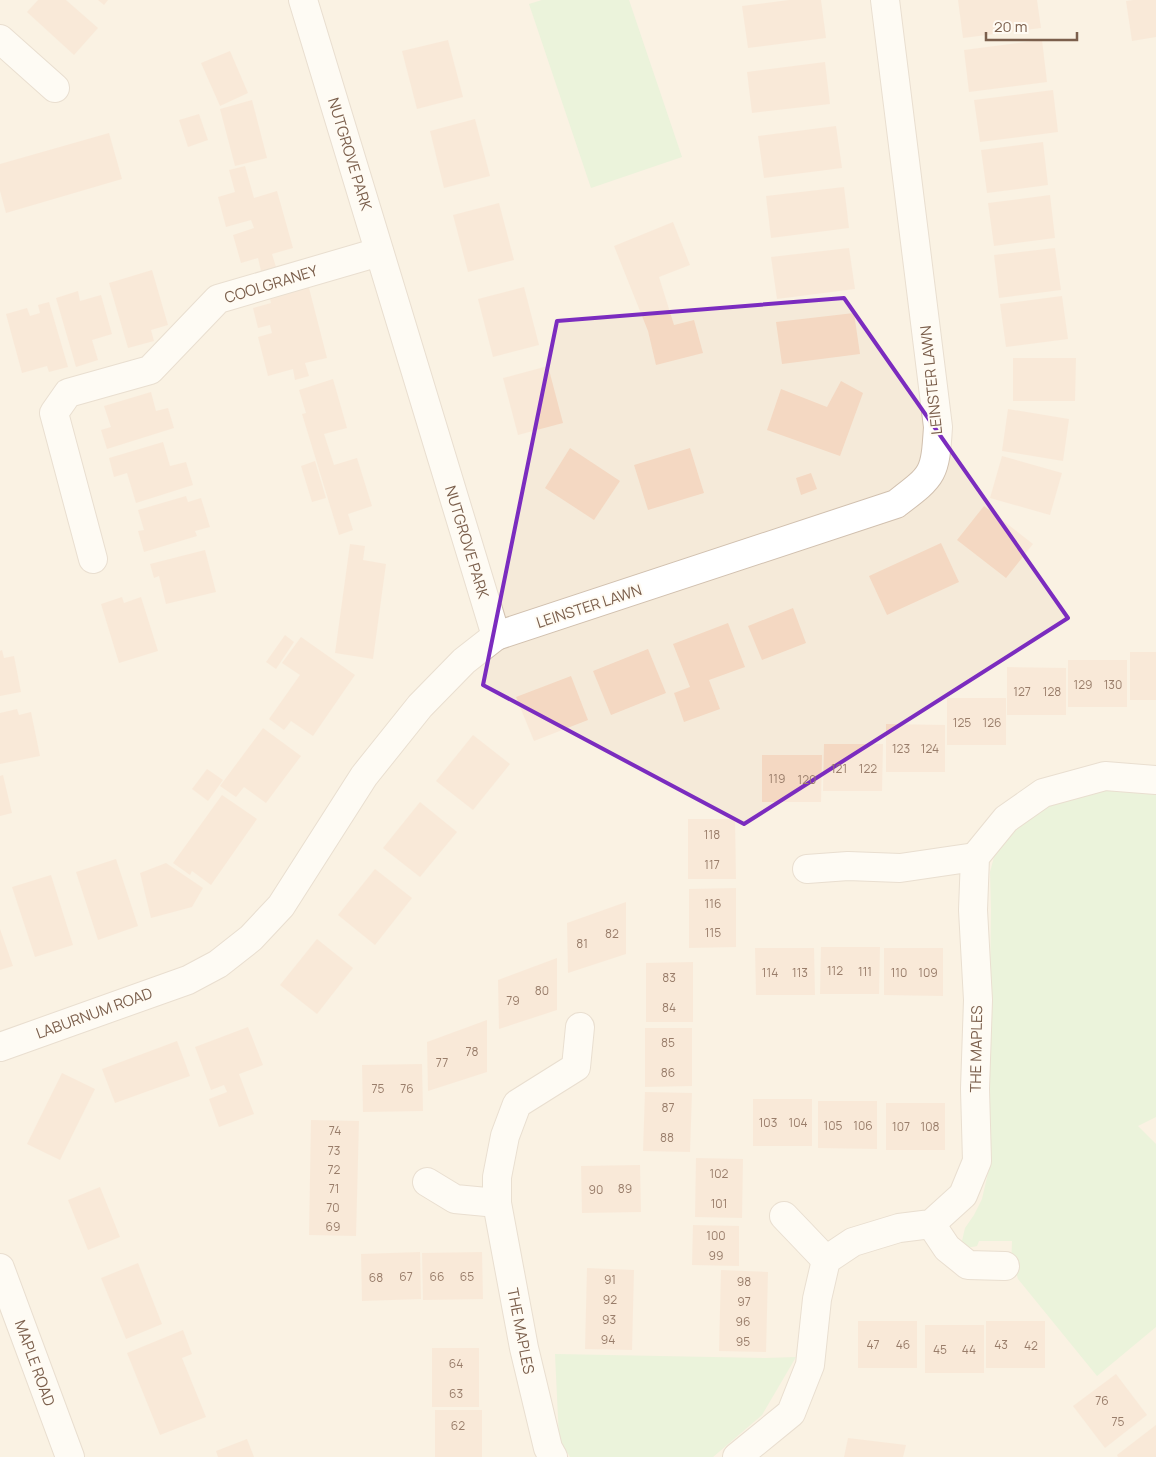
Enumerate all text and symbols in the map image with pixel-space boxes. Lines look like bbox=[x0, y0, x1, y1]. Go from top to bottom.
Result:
scale bar bbox=[986, 10, 1077, 42]
text: 20 m bbox=[994, 16, 1027, 37]
street label: NUTGROVE PARK bbox=[323, 95, 377, 213]
street label: COOLGRANEY bbox=[222, 260, 321, 308]
street label: LEINSTER LAWN bbox=[915, 324, 947, 436]
street label: NUTGROVE PARK bbox=[440, 483, 494, 601]
street label: LEINSTER LAWN bbox=[534, 579, 644, 633]
house number: 129 bbox=[1074, 676, 1092, 693]
house number: 130 bbox=[1104, 676, 1122, 693]
house number: 127 bbox=[1013, 683, 1031, 700]
house number: 128 bbox=[1043, 683, 1061, 700]
house number: 125 bbox=[953, 714, 971, 731]
house number: 126 bbox=[983, 714, 1001, 731]
house number: 123 bbox=[892, 740, 910, 757]
house number: 124 bbox=[921, 740, 939, 757]
house number: 121 bbox=[831, 760, 847, 777]
house number: 122 bbox=[859, 760, 877, 777]
house number: 119 bbox=[769, 770, 785, 787]
house number: 120 bbox=[798, 771, 816, 788]
house number: 118 bbox=[704, 826, 720, 843]
house number: 117 bbox=[704, 856, 720, 873]
house number: 116 bbox=[705, 895, 721, 912]
house number: 115 bbox=[705, 924, 721, 941]
house number: 82 bbox=[605, 925, 619, 942]
house number: 81 bbox=[576, 935, 588, 952]
house number: 112 bbox=[827, 962, 843, 979]
house number: 111 bbox=[858, 963, 872, 980]
house number: 114 bbox=[762, 964, 778, 981]
house number: 113 bbox=[792, 964, 808, 981]
house number: 110 bbox=[891, 964, 907, 981]
house number: 109 bbox=[918, 964, 938, 981]
house number: 83 bbox=[662, 969, 676, 986]
street label: LABURNUM ROAD bbox=[33, 982, 155, 1044]
house number: 80 bbox=[535, 982, 549, 999]
house number: 79 bbox=[506, 992, 520, 1009]
house number: 84 bbox=[662, 999, 676, 1016]
street label: THE MAPLES bbox=[965, 1005, 987, 1093]
house number: 85 bbox=[661, 1034, 675, 1051]
house number: 78 bbox=[466, 1043, 479, 1060]
house number: 77 bbox=[436, 1054, 448, 1071]
house number: 86 bbox=[661, 1064, 675, 1081]
house number: 75 bbox=[372, 1080, 385, 1097]
house number: 76 bbox=[400, 1080, 414, 1097]
house number: 87 bbox=[662, 1099, 675, 1116]
house number: 103 bbox=[759, 1114, 777, 1131]
house number: 104 bbox=[788, 1114, 808, 1131]
house number: 105 bbox=[824, 1117, 843, 1134]
house number: 106 bbox=[853, 1117, 873, 1134]
house number: 107 bbox=[892, 1118, 910, 1135]
house number: 108 bbox=[921, 1118, 940, 1135]
house number: 74 bbox=[329, 1122, 341, 1139]
house number: 88 bbox=[660, 1129, 674, 1146]
house number: 73 bbox=[328, 1142, 340, 1159]
house number: 72 bbox=[328, 1161, 341, 1178]
house number: 102 bbox=[710, 1165, 729, 1182]
house number: 71 bbox=[329, 1180, 339, 1197]
house number: 89 bbox=[618, 1180, 632, 1197]
house number: 90 bbox=[589, 1181, 603, 1198]
house number: 101 bbox=[711, 1195, 727, 1212]
house number: 70 bbox=[326, 1199, 340, 1216]
house number: 69 bbox=[326, 1218, 340, 1235]
house number: 100 bbox=[706, 1227, 726, 1244]
house number: 99 bbox=[709, 1247, 723, 1264]
house number: 67 bbox=[399, 1268, 413, 1285]
house number: 66 bbox=[430, 1268, 444, 1285]
house number: 65 bbox=[460, 1268, 474, 1285]
house number: 68 bbox=[369, 1269, 383, 1286]
house number: 91 bbox=[604, 1271, 616, 1288]
house number: 98 bbox=[737, 1273, 751, 1290]
street label: THE MAPLES bbox=[502, 1286, 540, 1376]
house number: 92 bbox=[603, 1291, 617, 1308]
house number: 97 bbox=[737, 1293, 751, 1310]
house number: 93 bbox=[602, 1311, 616, 1328]
house number: 96 bbox=[736, 1313, 750, 1330]
street label: MAPLE ROAD bbox=[10, 1317, 60, 1409]
house number: 94 bbox=[601, 1331, 615, 1348]
house number: 95 bbox=[736, 1333, 750, 1350]
house number: 47 bbox=[866, 1336, 880, 1353]
house number: 46 bbox=[896, 1336, 910, 1353]
house number: 43 bbox=[994, 1336, 1008, 1353]
house number: 42 bbox=[1024, 1337, 1038, 1354]
house number: 45 bbox=[933, 1341, 947, 1358]
house number: 44 bbox=[962, 1341, 976, 1358]
house number: 64 bbox=[449, 1355, 463, 1372]
house number: 63 bbox=[449, 1385, 463, 1402]
house number: 76 bbox=[1095, 1392, 1109, 1409]
house number: 75 bbox=[1112, 1413, 1125, 1430]
house number: 62 bbox=[451, 1417, 465, 1434]

